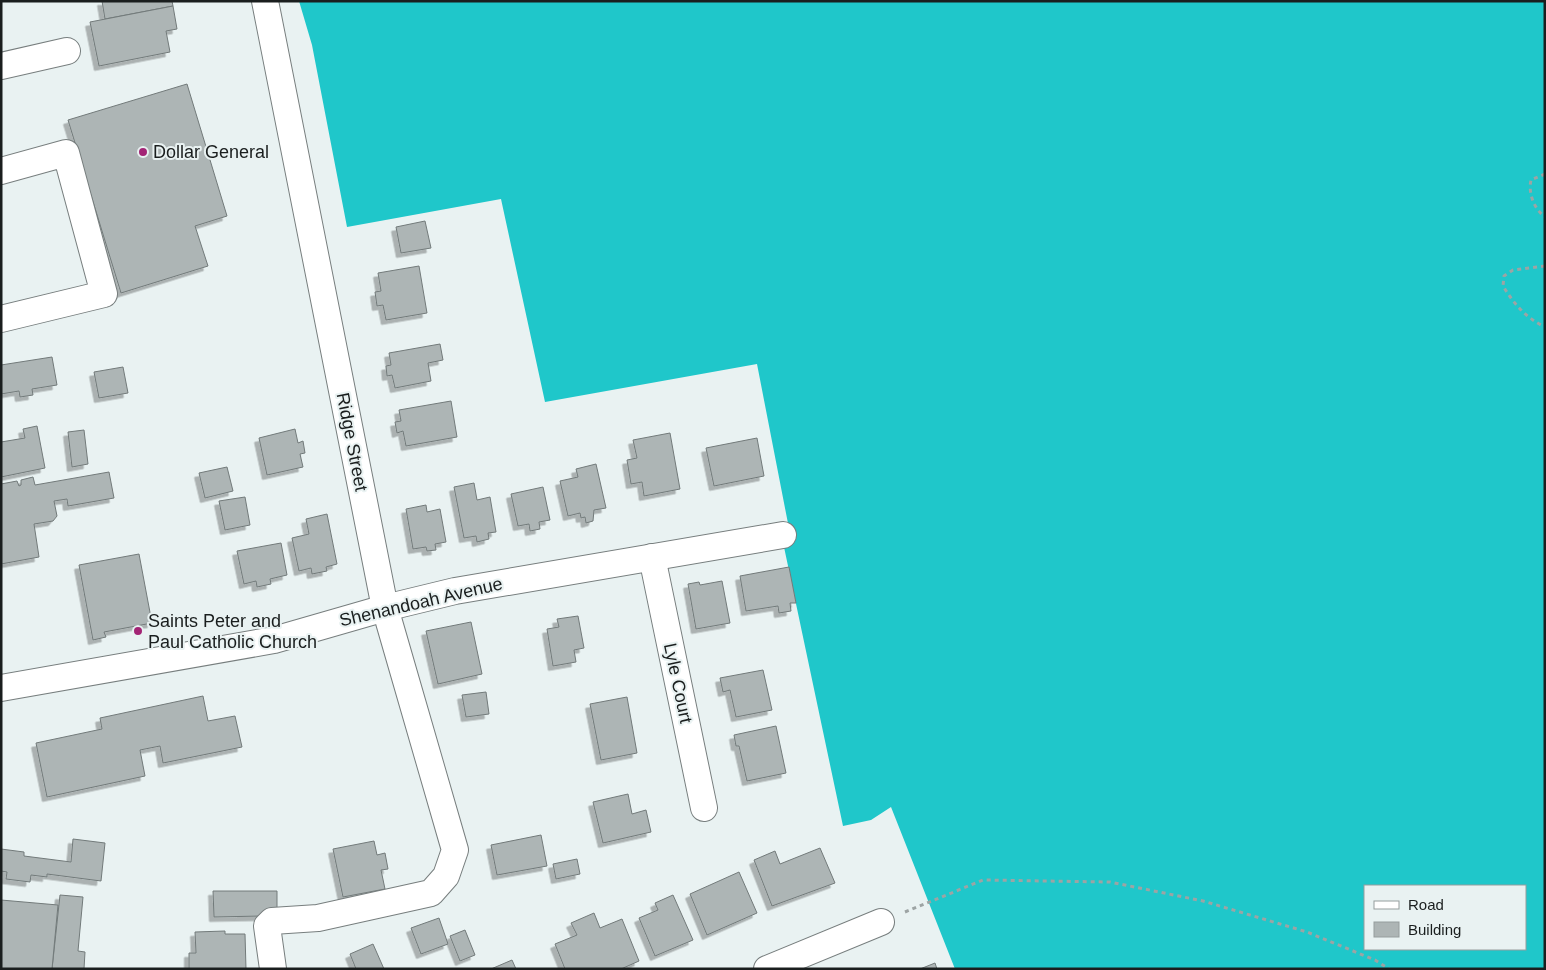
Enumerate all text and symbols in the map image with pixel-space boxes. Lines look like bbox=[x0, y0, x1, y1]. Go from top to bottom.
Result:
place label: Dollar General bbox=[153, 142, 269, 162]
marker: Dollar General bbox=[137, 146, 149, 158]
street label: Ridge Street bbox=[333, 391, 371, 493]
street label: Shenandoah Avenue bbox=[337, 573, 505, 631]
place label: Saints Peter and Paul Catholic Church bbox=[148, 611, 317, 652]
marker: Saints Peter and Paul Catholic Church bbox=[132, 625, 144, 637]
street label: Lyle Court bbox=[660, 641, 696, 725]
legend bbox=[1364, 885, 1526, 950]
text: Road bbox=[1408, 896, 1444, 913]
text: Building bbox=[1408, 921, 1461, 938]

